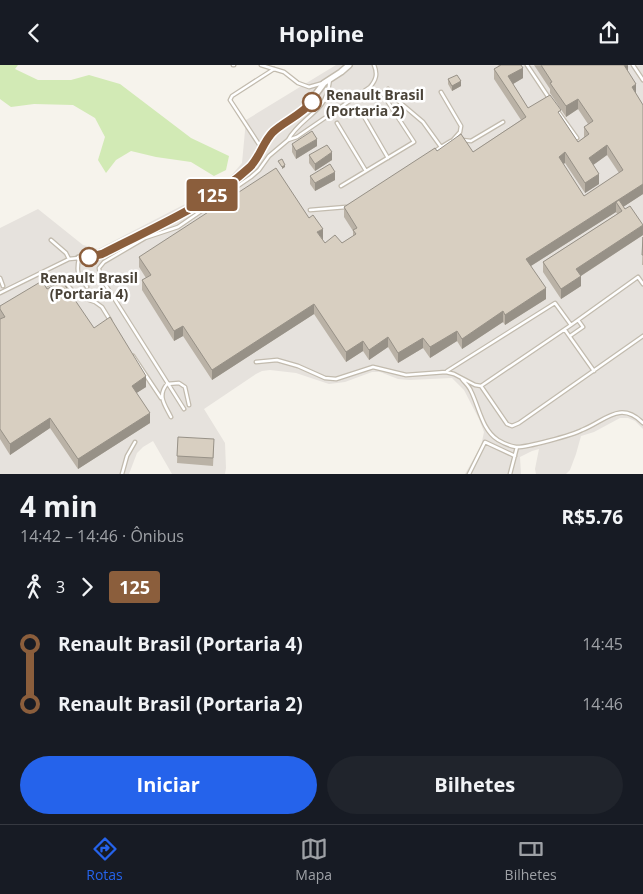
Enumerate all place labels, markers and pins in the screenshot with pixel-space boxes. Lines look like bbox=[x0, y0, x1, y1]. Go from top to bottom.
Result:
place label: Renault Brasil (Portaria 2) bbox=[326, 85, 424, 120]
marker: Renault Brasil (Portaria 2) bbox=[302, 92, 322, 112]
marker: Renault Brasil (Portaria 4) bbox=[79, 247, 99, 267]
place label: Renault Brasil (Portaria 4) bbox=[40, 268, 138, 303]

